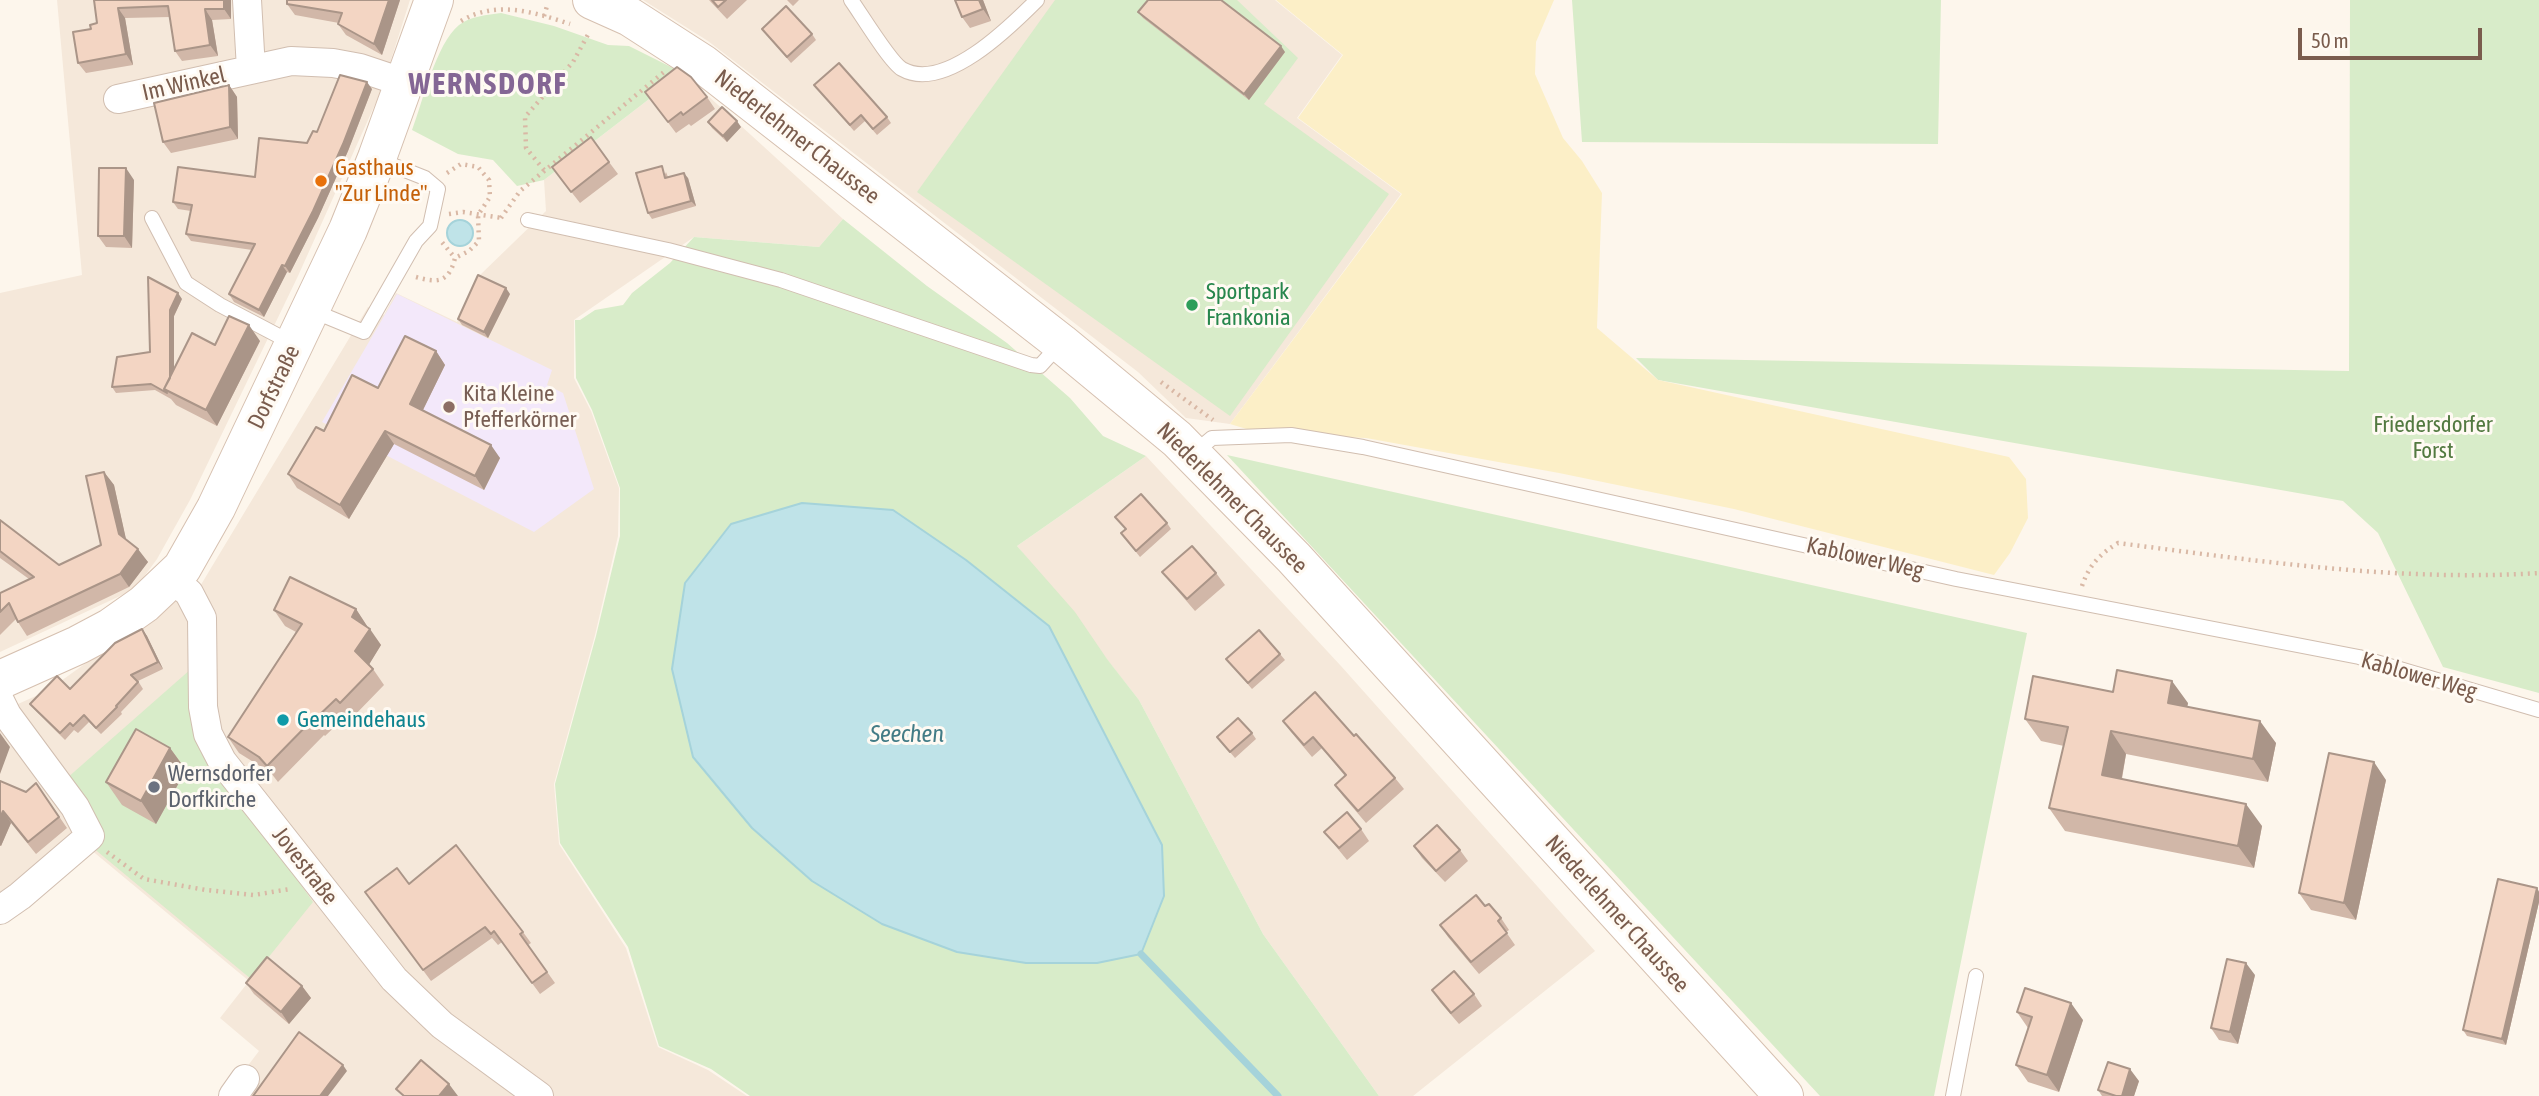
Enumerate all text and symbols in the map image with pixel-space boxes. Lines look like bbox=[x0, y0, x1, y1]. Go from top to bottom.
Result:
scale bar bbox=[2301, 14, 2485, 58]
text: 50 m bbox=[2311, 28, 2349, 52]
street label: Im Winkel bbox=[140, 61, 228, 107]
street label: Niederlehmer Chaussee bbox=[709, 64, 885, 210]
district label: WERNSDORF bbox=[410, 67, 566, 103]
place label: Gasthaus "Zur Linde" bbox=[335, 154, 427, 208]
marker: Gasthaus "Zur Linde" bbox=[313, 173, 329, 189]
place label: Sportpark Frankonia bbox=[1206, 278, 1291, 332]
marker: Sportpark Frankonia bbox=[1184, 297, 1200, 313]
street label: Dorfstraße bbox=[242, 341, 306, 433]
place label: Kita Kleine Pfefferkörner bbox=[463, 380, 576, 434]
marker: Kita Kleine Pfefferkörner bbox=[441, 399, 457, 415]
park label: Friedersdorfer Forst bbox=[2373, 411, 2493, 465]
street label: Niederlehmer Chaussee bbox=[1151, 417, 1313, 579]
street label: Kablower Weg bbox=[1804, 531, 1926, 585]
street label: Kablower Weg bbox=[2358, 646, 2480, 706]
place label: Gemeindehaus bbox=[297, 706, 426, 734]
marker: Gemeindehaus bbox=[275, 712, 291, 728]
water label: Seechen bbox=[870, 720, 944, 748]
place label: Wernsdorfer Dorfkirche bbox=[168, 760, 272, 814]
marker: Wernsdorfer Dorfkirche bbox=[146, 779, 162, 795]
street label: Jovestraße bbox=[266, 822, 344, 910]
street label: Niederlehmer Chaussee bbox=[1539, 830, 1695, 998]

